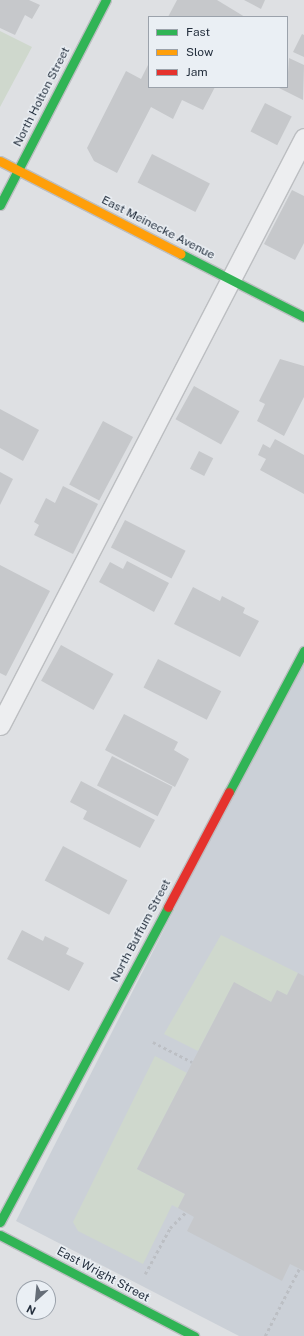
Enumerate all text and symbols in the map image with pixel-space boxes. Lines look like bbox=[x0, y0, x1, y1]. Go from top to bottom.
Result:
legend bbox=[148, 16, 288, 88]
text: Fast bbox=[186, 25, 210, 39]
street label: North Holton Street bbox=[11, 45, 73, 149]
text: Slow bbox=[186, 45, 213, 59]
text: Jam bbox=[186, 65, 208, 79]
street label: East Meinecke Avenue bbox=[99, 193, 217, 263]
street label: North Buffum Street bbox=[108, 877, 174, 985]
street label: East Wright Street bbox=[54, 1244, 152, 1306]
north arrow bbox=[16, 1280, 56, 1320]
text: N bbox=[24, 1303, 38, 1317]

